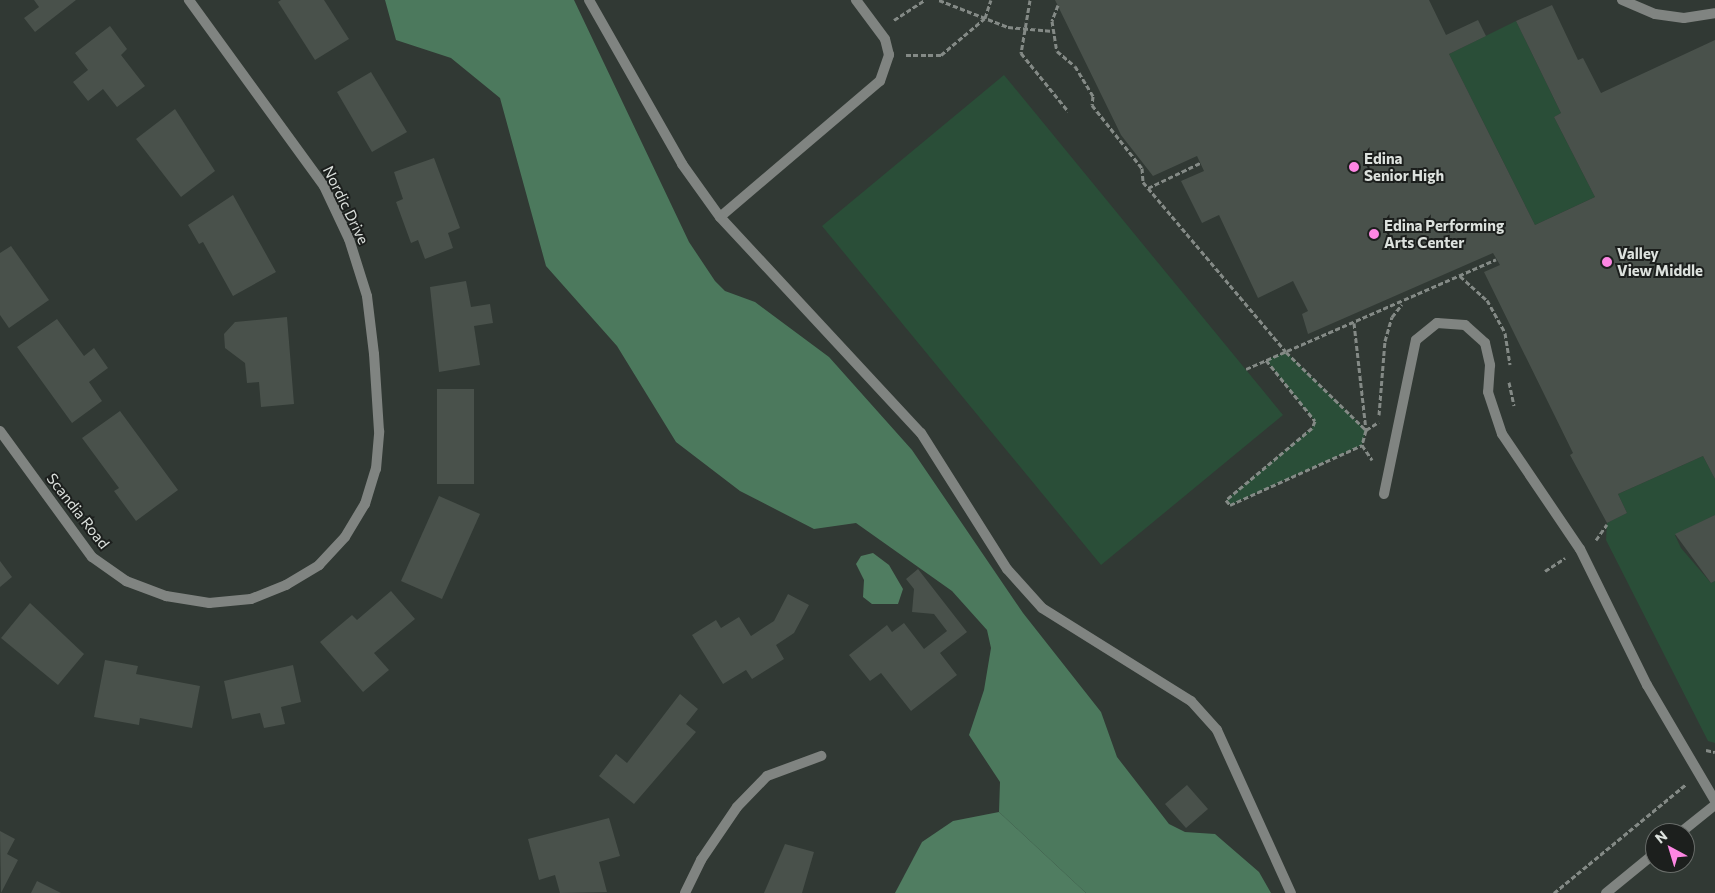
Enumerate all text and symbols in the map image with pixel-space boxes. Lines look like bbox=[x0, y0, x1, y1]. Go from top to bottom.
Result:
place label: Edina Senior High bbox=[1364, 149, 1444, 184]
marker: Edina Senior High bbox=[1348, 161, 1360, 173]
street label: Nordic Drive bbox=[319, 163, 373, 247]
place label: Edina Performing Arts Center bbox=[1384, 216, 1504, 251]
marker: Edina Performing Arts Center bbox=[1368, 228, 1380, 240]
place label: Valley View Middle bbox=[1617, 244, 1703, 279]
marker: Valley View Middle bbox=[1601, 256, 1613, 268]
street label: Scandia Road bbox=[43, 470, 113, 552]
north arrow bbox=[1645, 823, 1695, 873]
text: N bbox=[1651, 827, 1670, 847]

